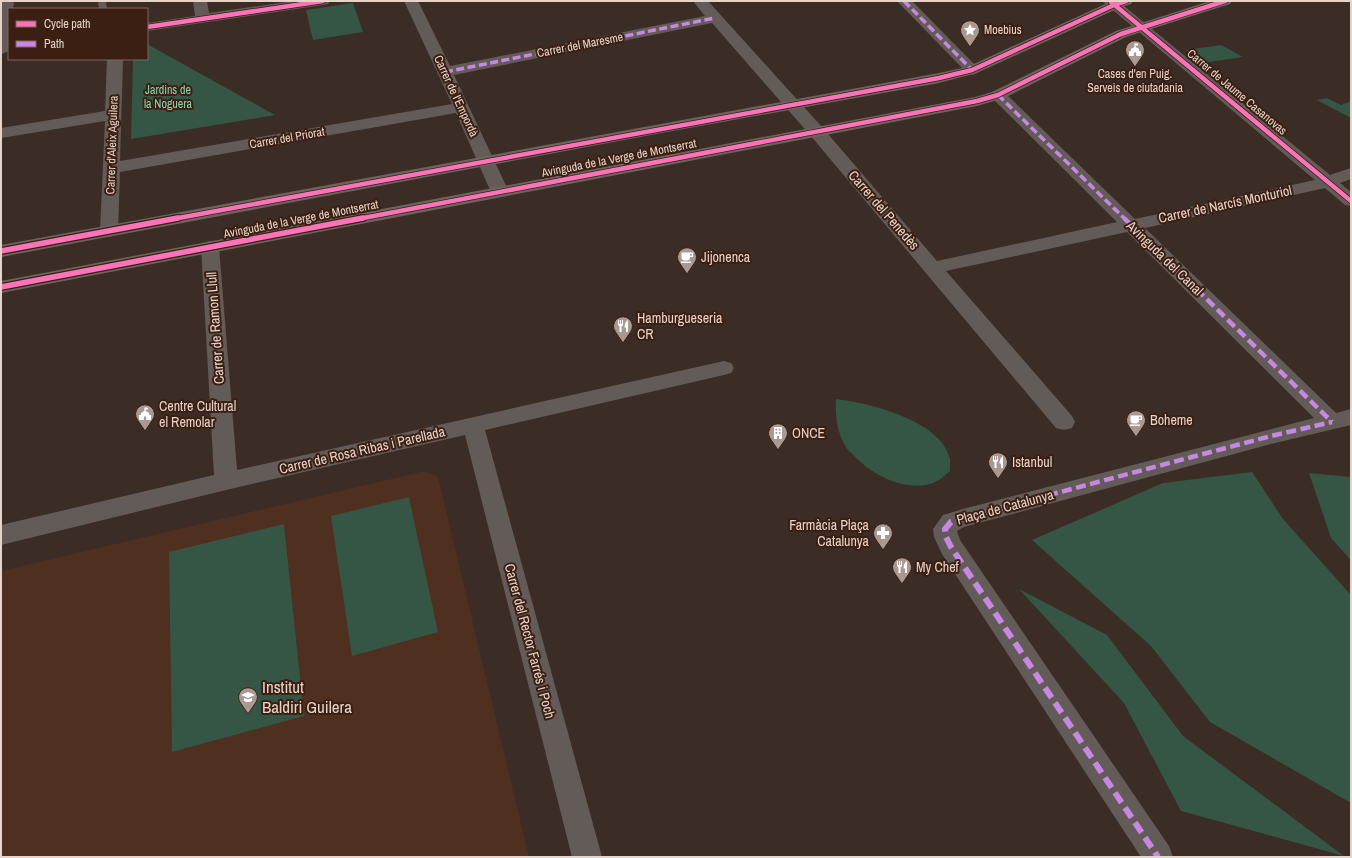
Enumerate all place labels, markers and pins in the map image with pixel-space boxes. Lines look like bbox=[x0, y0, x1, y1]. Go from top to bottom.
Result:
place icon: Moebius bbox=[959, 19, 981, 47]
place label: Moebius bbox=[984, 22, 1022, 38]
public building icon: Cases d'en Puig. Serveis de ciutadania bbox=[1124, 39, 1146, 67]
place label: Cases d'en Puig. Serveis de ciutadania bbox=[1087, 66, 1183, 96]
cafe icon: Jijonenca bbox=[676, 246, 698, 274]
place label: Jijonenca bbox=[701, 248, 751, 266]
place label: Hamburgueseria CR bbox=[637, 309, 723, 343]
restaurant icon: Hamburgueseria CR bbox=[612, 315, 634, 343]
place label: Centre Cultural el Remolar bbox=[159, 397, 236, 431]
public building icon: Centre Cultural el Remolar bbox=[134, 403, 156, 431]
cafe icon: Boheme bbox=[1125, 409, 1147, 437]
place label: Boheme bbox=[1150, 411, 1193, 429]
building icon: ONCE bbox=[767, 422, 789, 450]
place label: ONCE bbox=[792, 424, 825, 442]
restaurant icon: Istanbul bbox=[987, 451, 1009, 479]
place label: Istanbul bbox=[1012, 453, 1052, 471]
place label: Farmàcia Plaça Catalunya bbox=[789, 516, 870, 550]
pharmacy icon: Farmàcia Plaça Catalunya bbox=[872, 522, 894, 550]
restaurant icon: My Chef bbox=[891, 556, 913, 584]
place label: My Chef bbox=[916, 558, 960, 576]
place label: Institut Baldiri Guilera bbox=[262, 675, 352, 718]
school or university icon: Institut Baldiri Guilera bbox=[237, 686, 259, 714]

